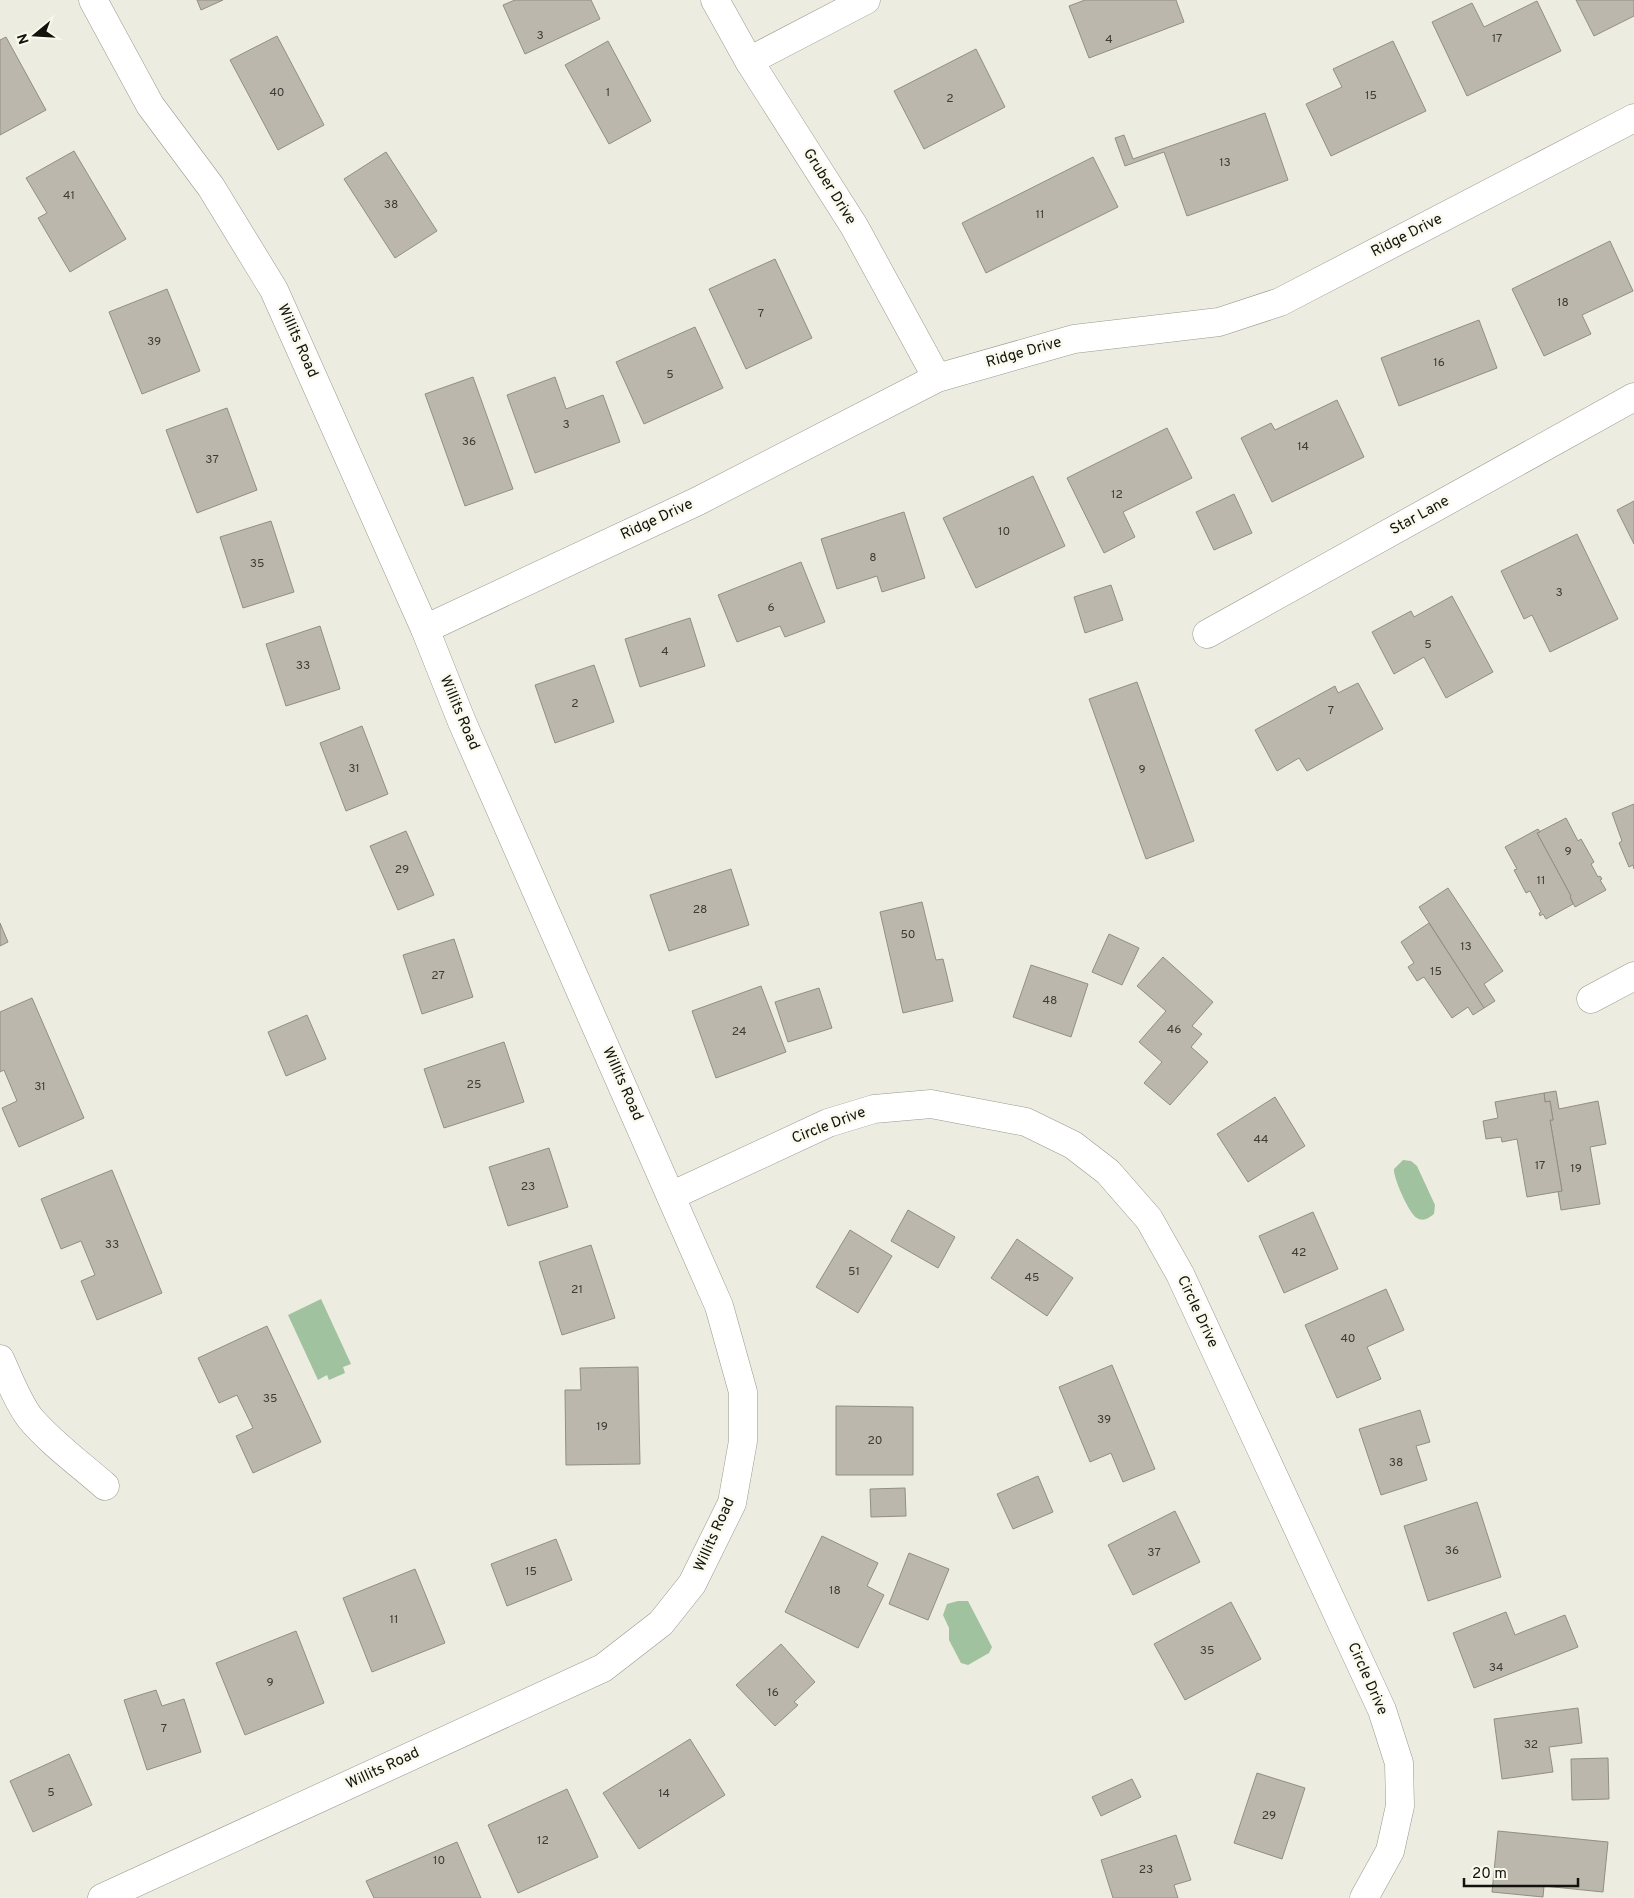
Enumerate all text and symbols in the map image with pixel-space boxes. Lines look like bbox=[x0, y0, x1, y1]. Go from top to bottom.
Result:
north arrow bbox=[10, 10, 60, 60]
house number: 3 bbox=[536, 28, 544, 44]
text: N bbox=[14, 31, 34, 46]
house number: 17 bbox=[1492, 31, 1502, 47]
house number: 4 bbox=[1105, 32, 1113, 48]
house number: 40 bbox=[269, 85, 285, 101]
house number: 1 bbox=[606, 85, 610, 101]
house number: 15 bbox=[1365, 88, 1377, 104]
house number: 2 bbox=[946, 91, 954, 107]
street label: Gruber Drive bbox=[798, 145, 860, 229]
house number: 13 bbox=[1219, 155, 1231, 171]
house number: 41 bbox=[63, 188, 75, 204]
house number: 38 bbox=[384, 197, 398, 213]
house number: 11 bbox=[1036, 207, 1044, 223]
street label: Ridge Drive bbox=[1368, 210, 1446, 262]
house number: 18 bbox=[1557, 295, 1569, 311]
street label: Willits Road bbox=[272, 301, 322, 381]
house number: 7 bbox=[758, 306, 764, 322]
street label: Ridge Drive bbox=[984, 333, 1064, 373]
house number: 39 bbox=[147, 334, 161, 350]
house number: 16 bbox=[1433, 355, 1445, 371]
house number: 5 bbox=[666, 367, 674, 383]
house number: 3 bbox=[562, 417, 570, 433]
house number: 36 bbox=[462, 434, 476, 450]
house number: 14 bbox=[1297, 439, 1309, 455]
house number: 37 bbox=[205, 452, 219, 468]
house number: 12 bbox=[1111, 487, 1123, 503]
street label: Star Lane bbox=[1387, 492, 1453, 540]
street label: Ridge Drive bbox=[618, 495, 696, 545]
house number: 10 bbox=[998, 524, 1010, 540]
house number: 8 bbox=[869, 550, 877, 566]
house number: 35 bbox=[250, 556, 264, 572]
house number: 3 bbox=[1555, 585, 1563, 601]
house number: 6 bbox=[767, 600, 775, 616]
house number: 5 bbox=[1424, 637, 1432, 653]
house number: 4 bbox=[661, 644, 669, 660]
house number: 33 bbox=[296, 658, 310, 674]
street label: Willits Road bbox=[435, 673, 483, 753]
house number: 2 bbox=[571, 696, 579, 712]
house number: 7 bbox=[1328, 703, 1334, 719]
house number: 31 bbox=[348, 761, 360, 777]
house number: 9 bbox=[1138, 762, 1146, 778]
house number: 9 bbox=[1564, 844, 1572, 860]
house number: 29 bbox=[395, 862, 409, 878]
house number: 11 bbox=[1537, 873, 1545, 889]
house number: 28 bbox=[693, 902, 707, 918]
house number: 50 bbox=[900, 927, 916, 943]
house number: 13 bbox=[1460, 939, 1472, 955]
house number: 15 bbox=[1430, 964, 1442, 980]
house number: 27 bbox=[431, 968, 445, 984]
house number: 48 bbox=[1043, 993, 1057, 1009]
house number: 46 bbox=[1167, 1022, 1181, 1038]
house number: 24 bbox=[732, 1024, 746, 1040]
street label: Willits Road bbox=[597, 1044, 647, 1124]
house number: 25 bbox=[467, 1077, 481, 1093]
house number: 31 bbox=[34, 1079, 46, 1095]
street label: Circle Drive bbox=[789, 1103, 869, 1149]
house number: 44 bbox=[1254, 1132, 1268, 1148]
house number: 17 bbox=[1535, 1158, 1545, 1174]
house number: 19 bbox=[1570, 1161, 1582, 1177]
house number: 23 bbox=[521, 1179, 535, 1195]
house number: 33 bbox=[105, 1237, 119, 1253]
house number: 42 bbox=[1292, 1245, 1306, 1261]
house number: 51 bbox=[848, 1264, 860, 1280]
house number: 45 bbox=[1025, 1270, 1039, 1286]
street label: Circle Drive bbox=[1172, 1273, 1222, 1351]
house number: 21 bbox=[571, 1282, 583, 1298]
house number: 40 bbox=[1340, 1331, 1356, 1347]
house number: 35 bbox=[263, 1391, 277, 1407]
house number: 39 bbox=[1097, 1412, 1111, 1428]
house number: 19 bbox=[596, 1419, 608, 1435]
house number: 20 bbox=[867, 1433, 883, 1449]
house number: 38 bbox=[1389, 1455, 1403, 1471]
street label: Willits Road bbox=[690, 1495, 740, 1575]
house number: 36 bbox=[1445, 1543, 1459, 1559]
house number: 37 bbox=[1147, 1545, 1161, 1561]
house number: 15 bbox=[525, 1564, 537, 1580]
house number: 18 bbox=[829, 1583, 841, 1599]
house number: 11 bbox=[390, 1612, 398, 1628]
street label: Circle Drive bbox=[1343, 1640, 1391, 1718]
house number: 35 bbox=[1200, 1643, 1214, 1659]
house number: 34 bbox=[1489, 1660, 1503, 1676]
house number: 9 bbox=[266, 1675, 274, 1691]
house number: 16 bbox=[767, 1685, 779, 1701]
house number: 7 bbox=[161, 1721, 167, 1737]
house number: 32 bbox=[1524, 1737, 1538, 1753]
street label: Willits Road bbox=[343, 1744, 423, 1794]
house number: 5 bbox=[47, 1785, 55, 1801]
house number: 14 bbox=[658, 1786, 670, 1802]
house number: 29 bbox=[1262, 1808, 1276, 1824]
house number: 12 bbox=[537, 1833, 549, 1849]
house number: 10 bbox=[433, 1853, 445, 1869]
scale bar bbox=[1464, 1856, 1578, 1888]
house number: 23 bbox=[1139, 1862, 1153, 1878]
text: 20 m bbox=[1472, 1865, 1507, 1884]

